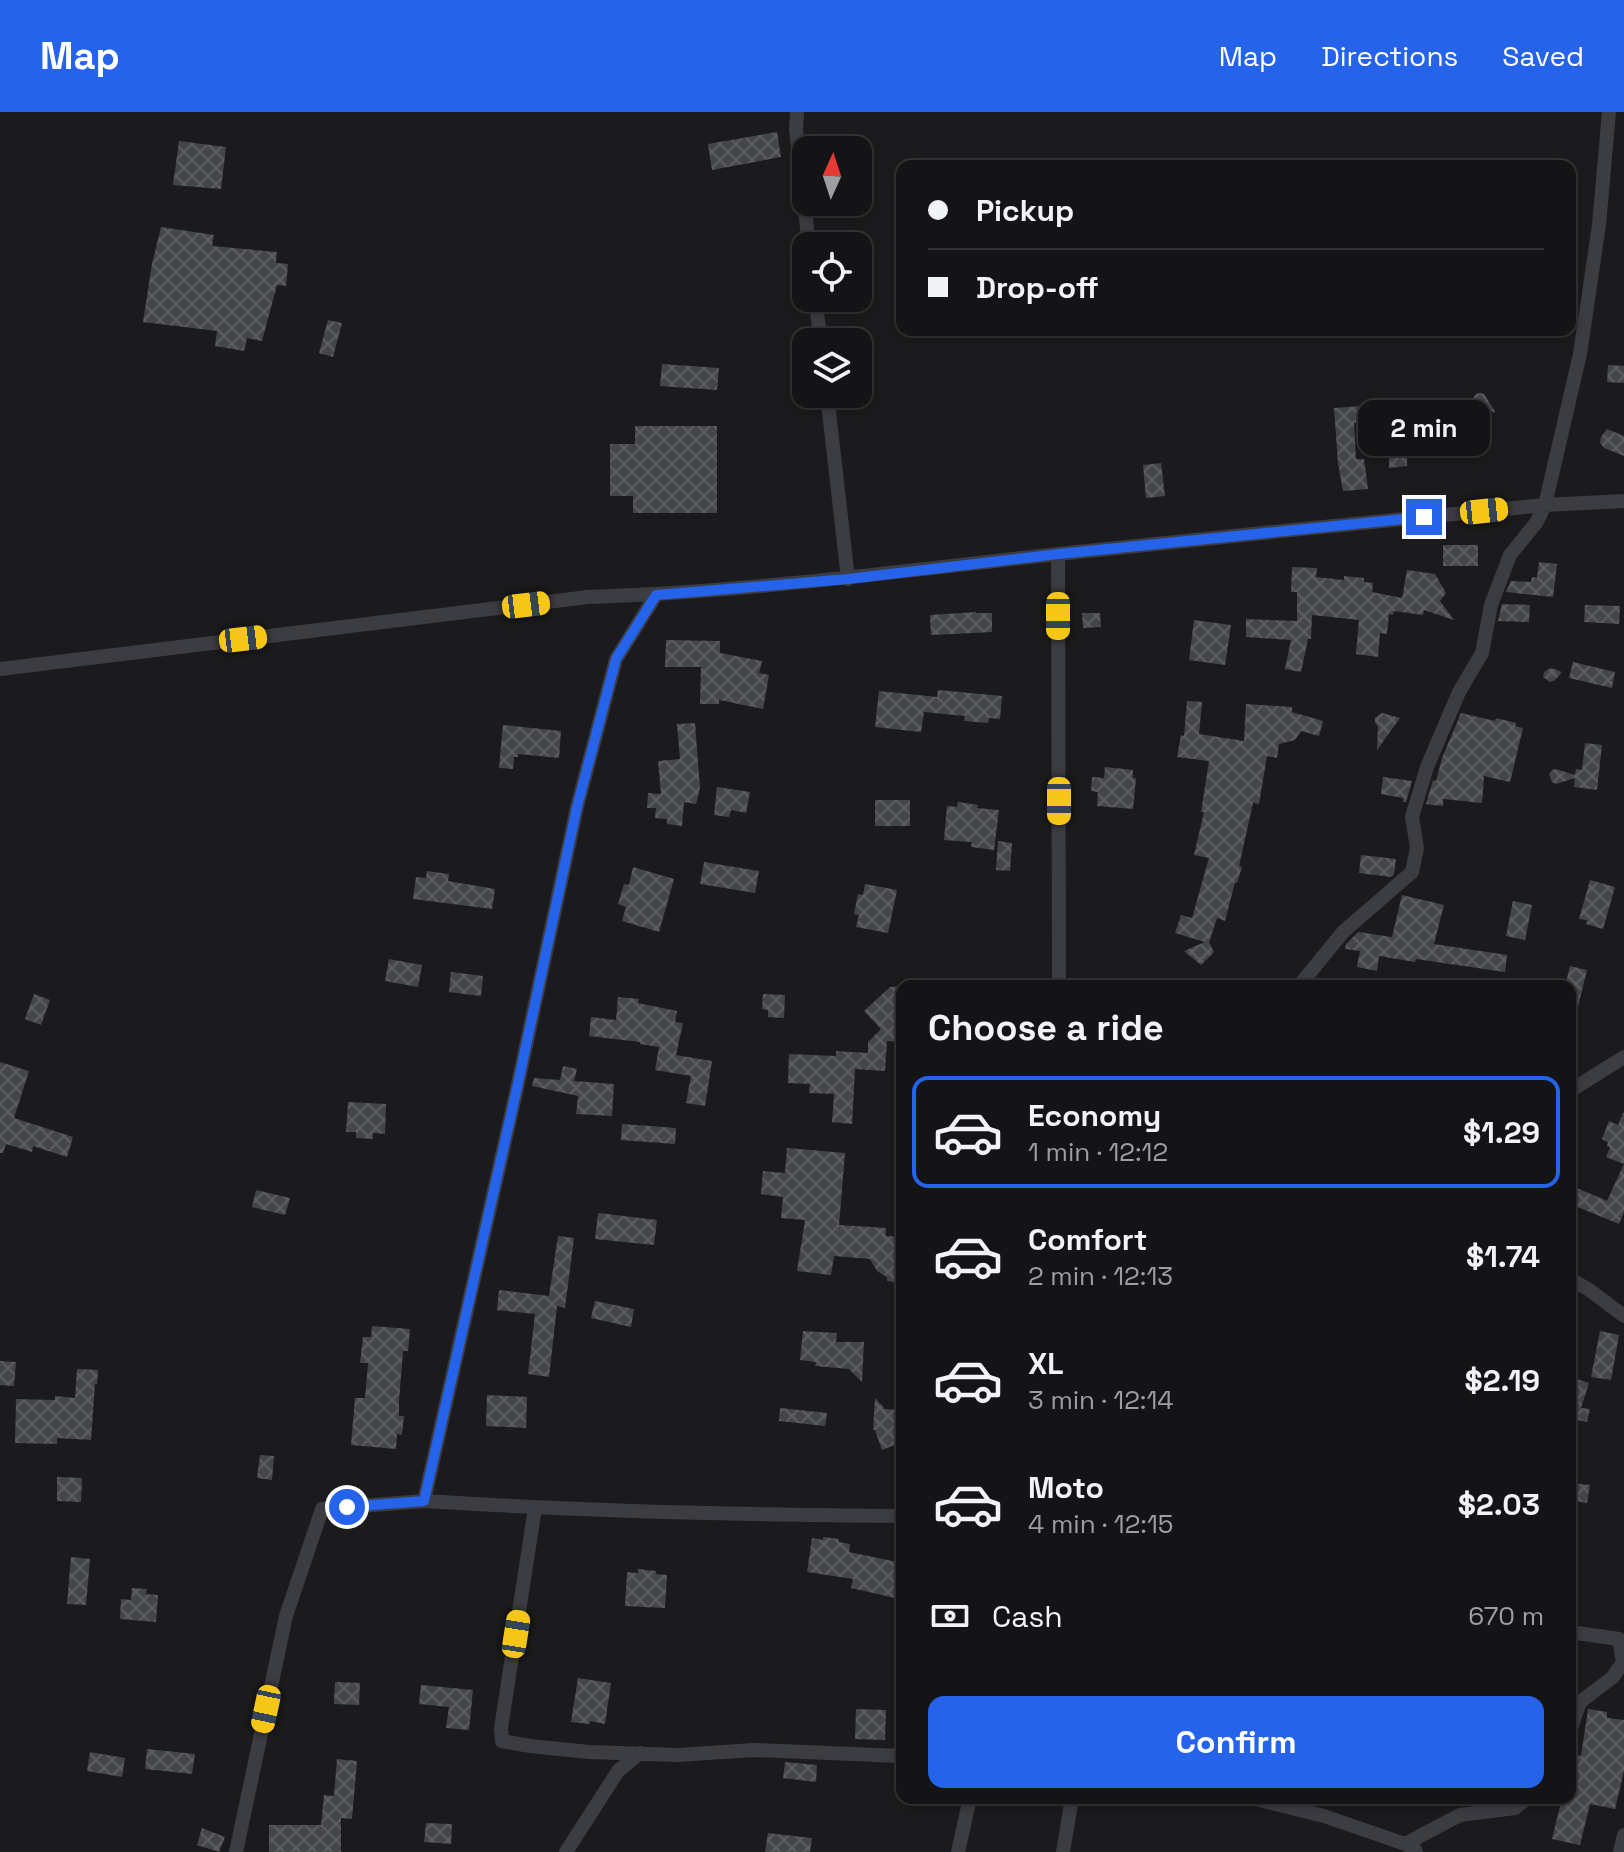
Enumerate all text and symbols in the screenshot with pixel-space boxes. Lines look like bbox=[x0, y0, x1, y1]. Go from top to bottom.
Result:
text: Map bbox=[40, 32, 120, 80]
text: Map bbox=[1219, 38, 1277, 74]
text: Directions bbox=[1321, 38, 1458, 74]
text: Saved bbox=[1502, 38, 1584, 74]
north arrow bbox=[792, 136, 872, 216]
map controls bbox=[792, 136, 872, 408]
text: Pickup bbox=[976, 191, 1074, 230]
button: locate bbox=[792, 232, 872, 312]
text: Drop-off bbox=[976, 268, 1099, 307]
button: layers bbox=[792, 328, 872, 408]
callout: 2 min bbox=[1358, 401, 1490, 457]
text: 2 min bbox=[1390, 411, 1458, 445]
car bbox=[1459, 497, 1509, 525]
route end bbox=[1406, 499, 1442, 535]
car bbox=[501, 590, 551, 620]
car bbox=[1046, 592, 1070, 640]
car bbox=[218, 624, 268, 654]
car bbox=[1047, 777, 1071, 825]
text: Choose a ride bbox=[928, 1005, 1164, 1051]
icon: car bbox=[932, 1096, 1004, 1168]
text: Economy bbox=[1028, 1096, 1161, 1135]
text: $1.29 bbox=[1463, 1113, 1540, 1152]
text: 1 min · 12:12 bbox=[1028, 1135, 1168, 1169]
icon: car bbox=[932, 1220, 1004, 1292]
text: Comfort bbox=[1028, 1220, 1147, 1259]
text: $1.74 bbox=[1466, 1237, 1540, 1276]
text: 2 min · 12:13 bbox=[1028, 1259, 1173, 1293]
icon: car bbox=[932, 1344, 1004, 1416]
text: XL bbox=[1028, 1344, 1064, 1383]
text: $2.19 bbox=[1465, 1361, 1540, 1400]
text: 3 min · 12:14 bbox=[1028, 1383, 1174, 1417]
icon: car bbox=[932, 1468, 1004, 1540]
text: Moto bbox=[1028, 1468, 1104, 1507]
text: $2.03 bbox=[1458, 1485, 1540, 1524]
route start bbox=[329, 1489, 365, 1525]
text: 4 min · 12:15 bbox=[1028, 1507, 1173, 1541]
icon: cash bbox=[928, 1594, 972, 1638]
text: Cash bbox=[992, 1597, 1063, 1636]
text: 670 m bbox=[1468, 1599, 1544, 1633]
car bbox=[500, 1608, 532, 1660]
car bbox=[249, 1683, 283, 1735]
button: Confirm bbox=[928, 1696, 1544, 1788]

